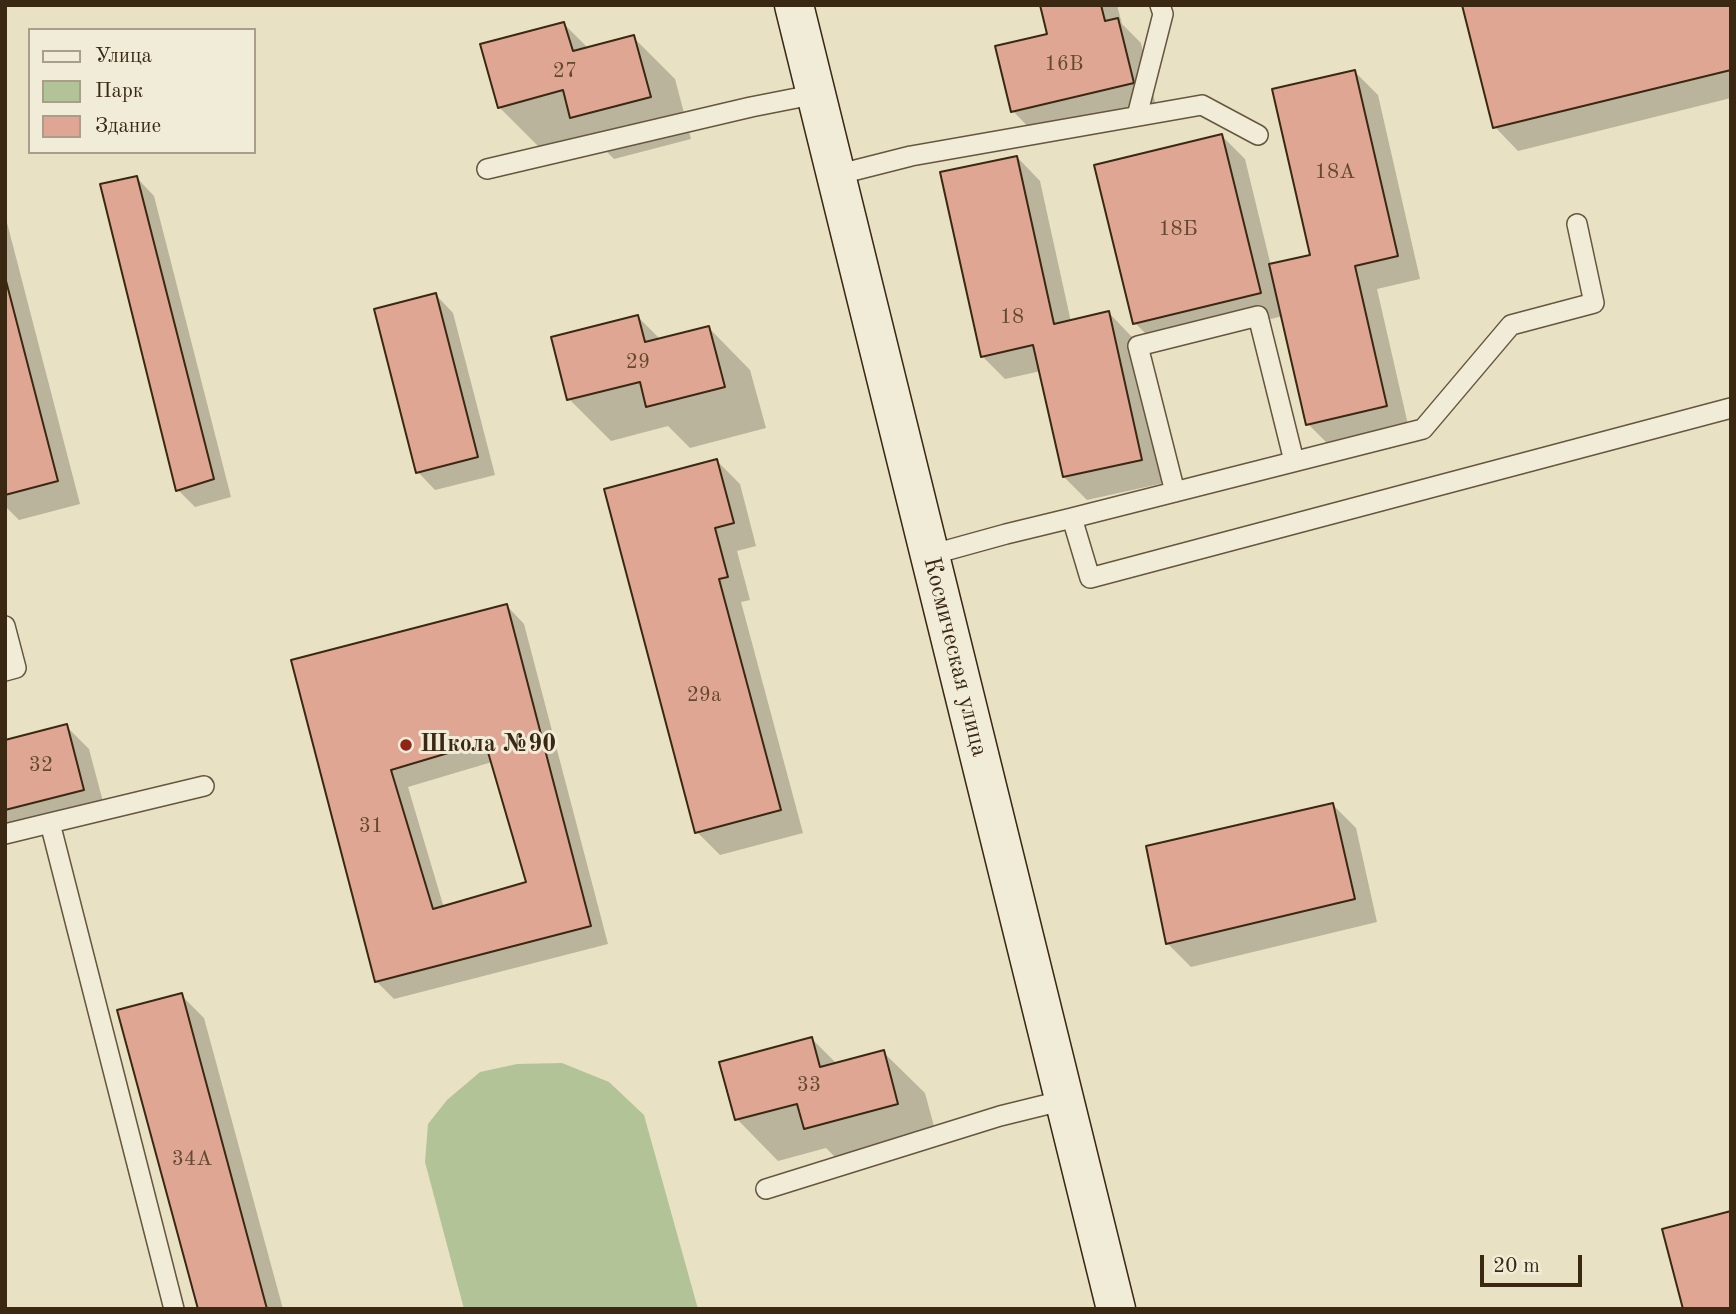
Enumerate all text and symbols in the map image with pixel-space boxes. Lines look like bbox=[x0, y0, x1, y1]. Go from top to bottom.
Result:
legend bbox=[28, 28, 256, 154]
text: Улица bbox=[95, 46, 152, 67]
house number: 16В bbox=[1045, 51, 1083, 77]
house number: 27 bbox=[553, 58, 577, 84]
text: Парк bbox=[95, 81, 143, 102]
text: Здание bbox=[95, 116, 161, 137]
house number: 18А bbox=[1315, 159, 1355, 185]
house number: 18Б bbox=[1158, 216, 1198, 242]
house number: 18 bbox=[1000, 304, 1024, 330]
house number: 29 bbox=[626, 349, 650, 375]
street label: Космическая улица bbox=[916, 554, 994, 760]
house number: 29а bbox=[687, 682, 721, 708]
place label: Школа №90 bbox=[420, 731, 556, 759]
marker: Школа №90 bbox=[398, 737, 414, 753]
house number: 32 bbox=[29, 752, 53, 778]
house number: 31 bbox=[359, 813, 383, 839]
house number: 33 bbox=[797, 1072, 821, 1098]
house number: 34А bbox=[172, 1146, 212, 1172]
scale bar bbox=[1484, 1240, 1586, 1284]
text: 20 m bbox=[1493, 1256, 1540, 1277]

